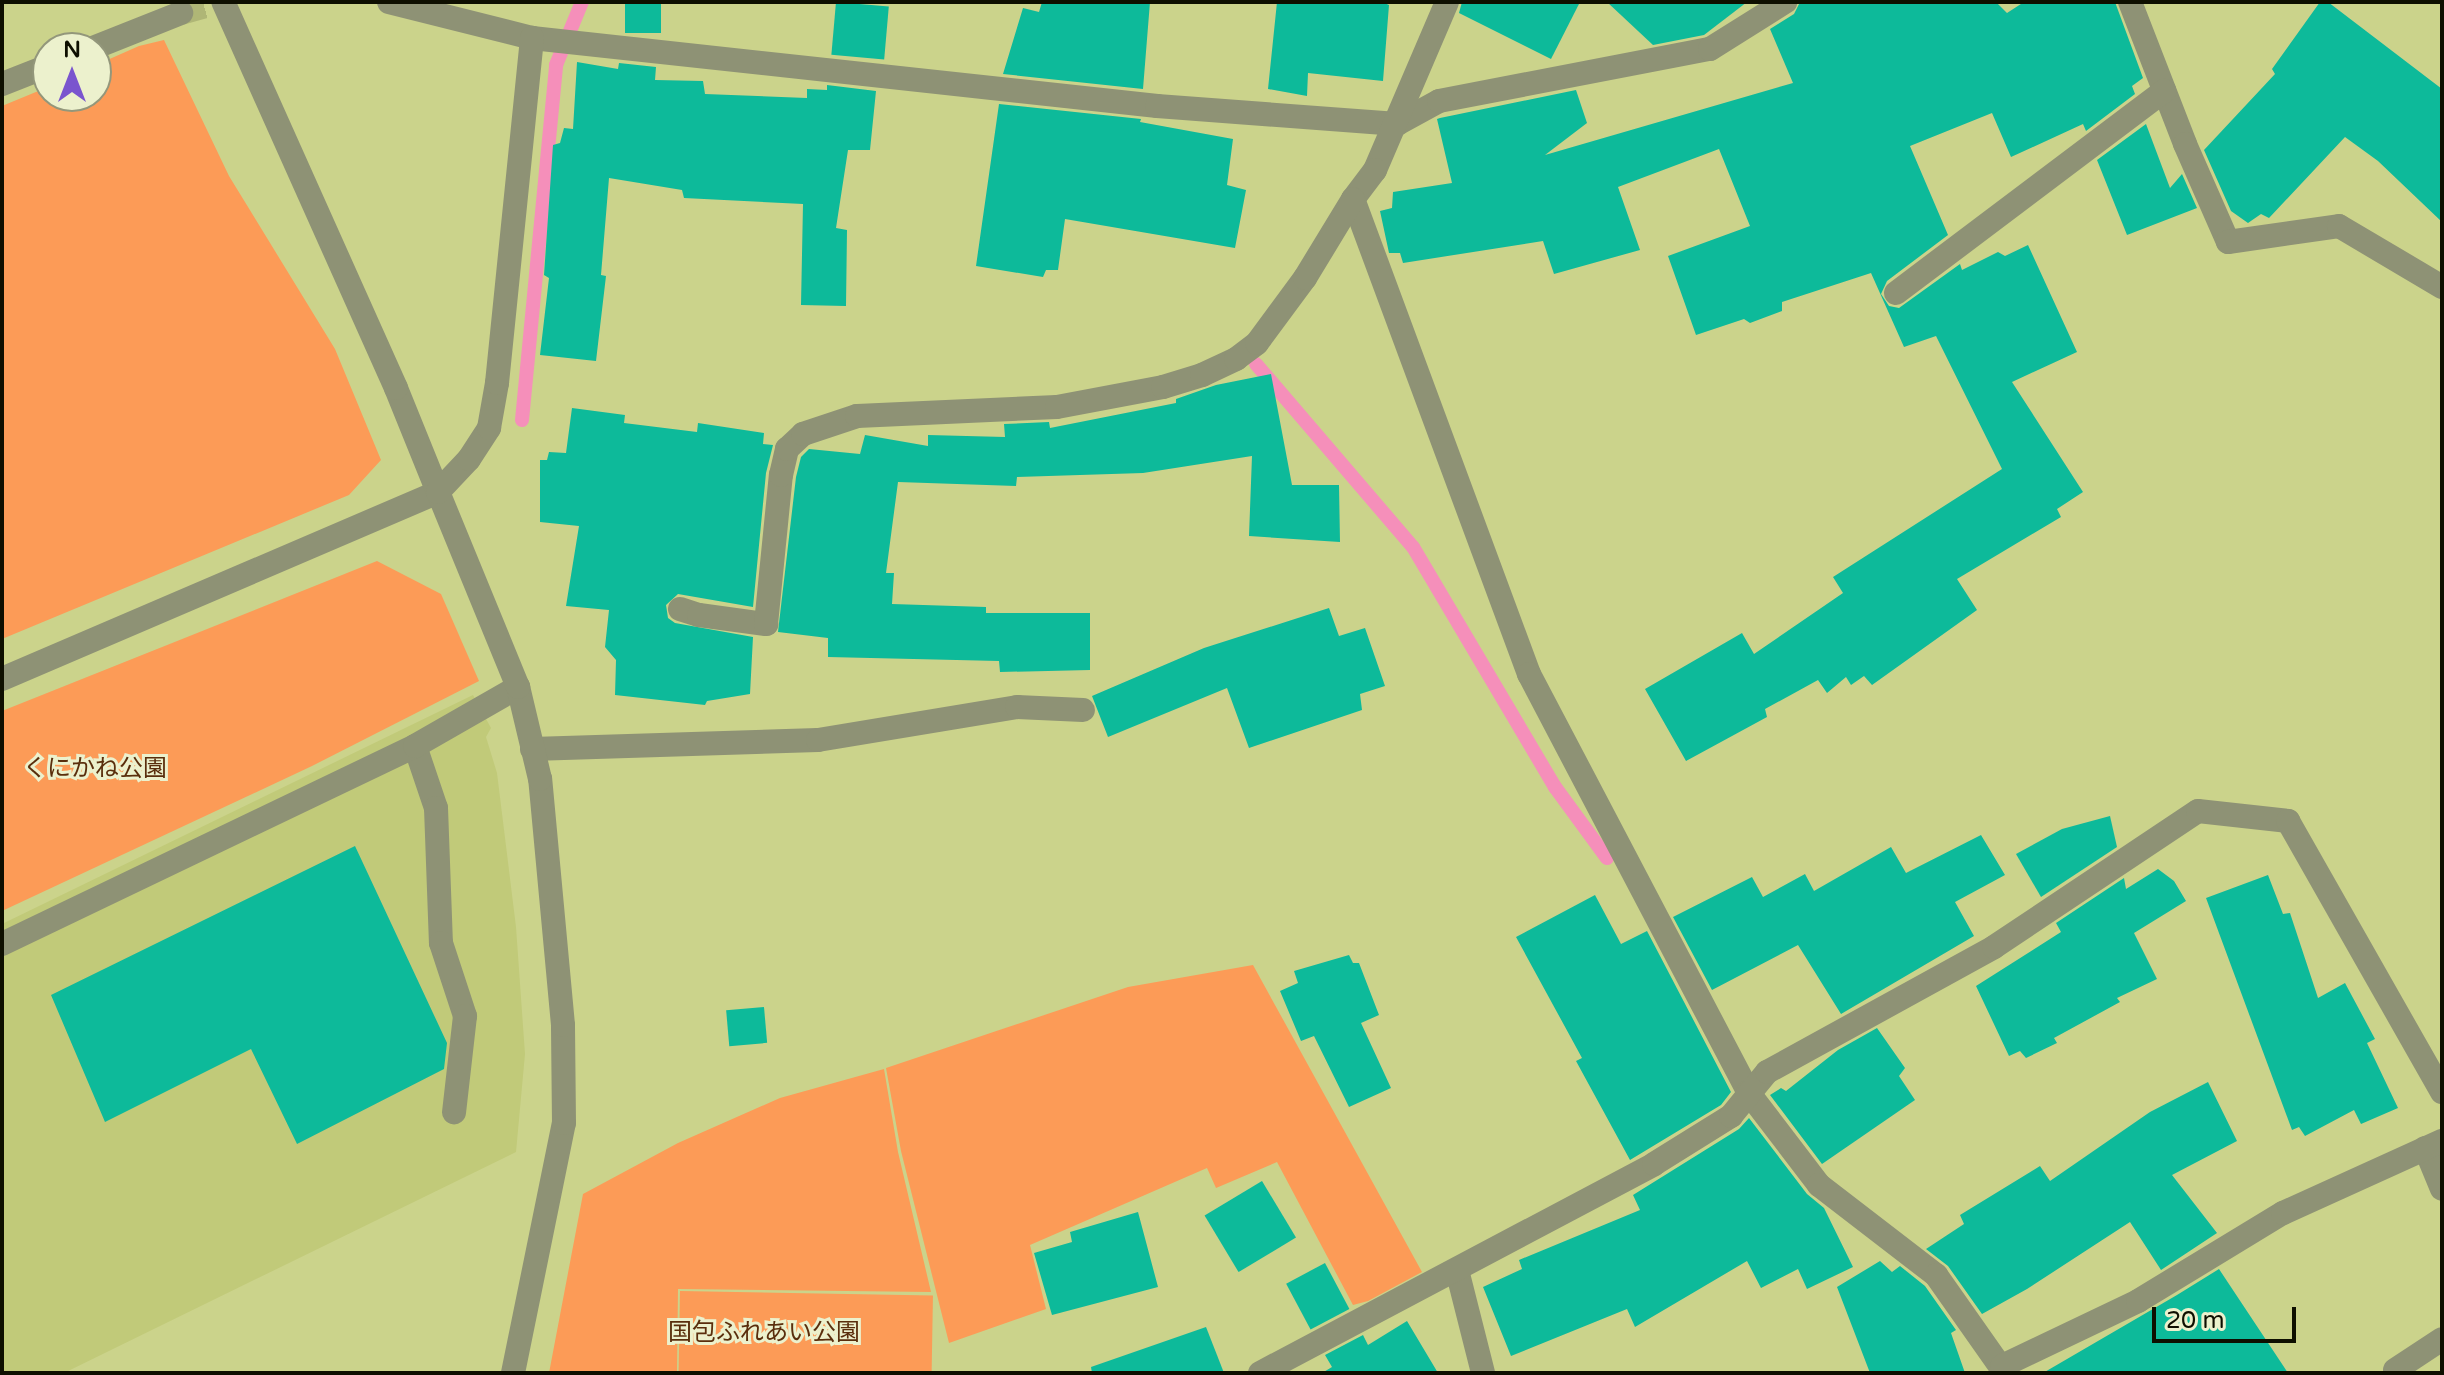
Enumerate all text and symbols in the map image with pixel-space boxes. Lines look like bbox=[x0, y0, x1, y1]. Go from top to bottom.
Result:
north arrow bbox=[32, 32, 112, 112]
text: N bbox=[63, 37, 81, 63]
park label: くにかね公園 bbox=[23, 755, 167, 783]
scale bar bbox=[2156, 1291, 2300, 1341]
text: 20 m bbox=[2166, 1306, 2224, 1335]
park label: 国包ふれあい公園 bbox=[668, 1319, 860, 1347]

